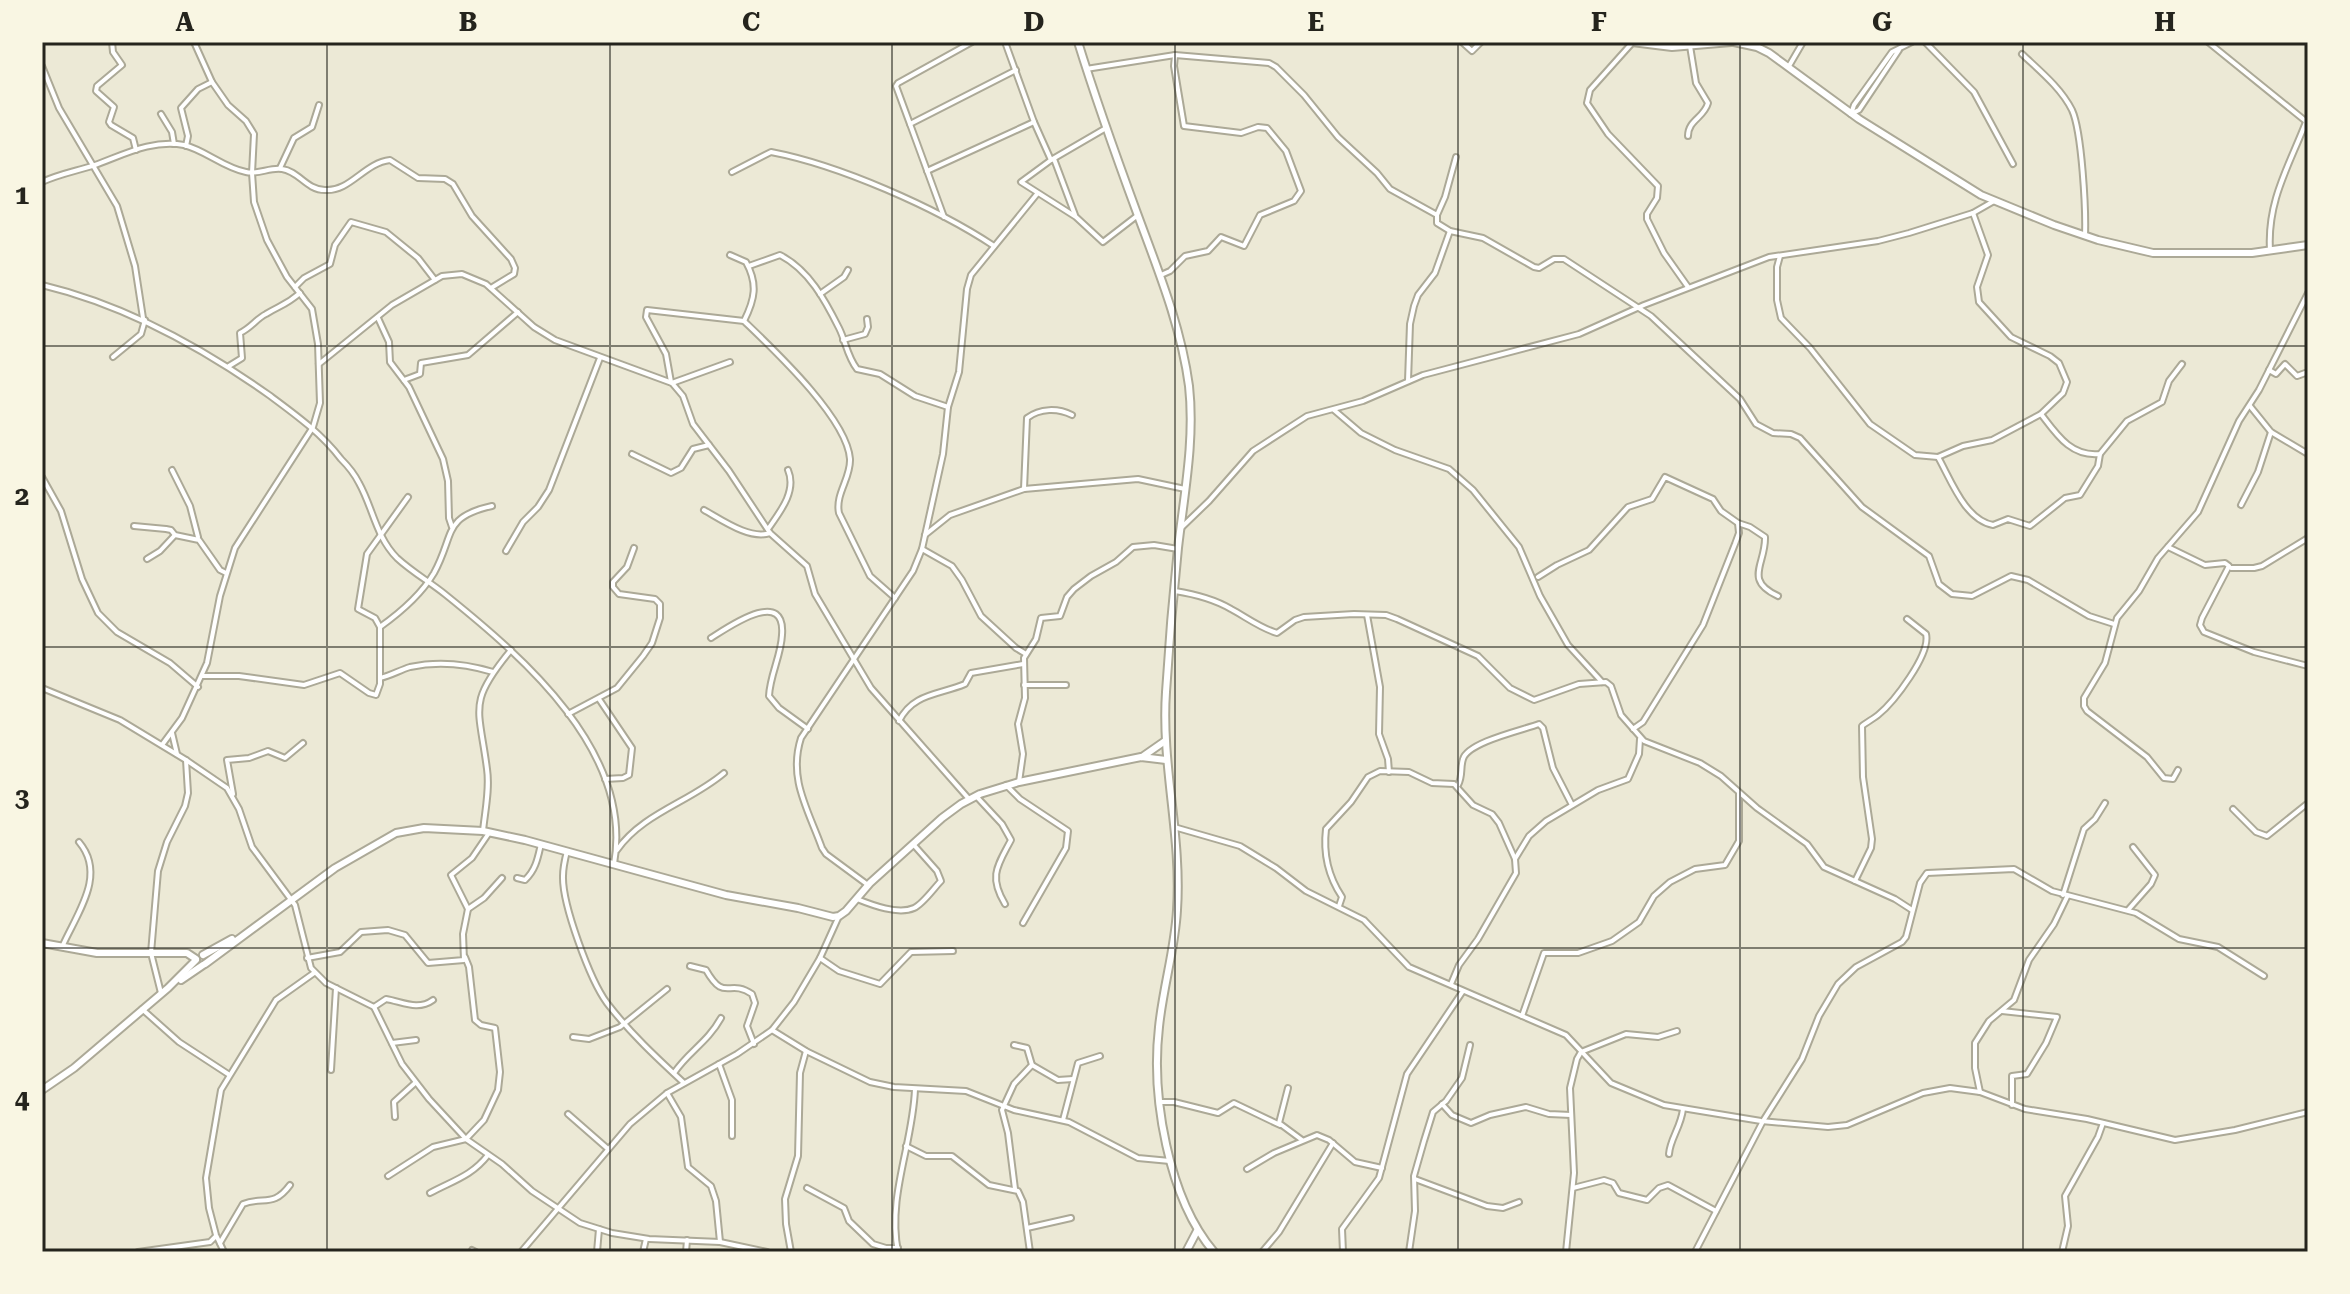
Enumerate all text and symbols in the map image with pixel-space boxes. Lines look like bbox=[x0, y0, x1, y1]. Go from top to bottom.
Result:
text: A bbox=[176, 7, 195, 37]
text: B bbox=[459, 7, 477, 37]
text: C bbox=[742, 7, 760, 37]
text: D bbox=[1024, 7, 1044, 37]
text: E bbox=[1308, 7, 1324, 37]
text: F bbox=[1591, 7, 1607, 37]
text: G bbox=[1872, 7, 1892, 37]
text: H bbox=[2154, 7, 2176, 37]
text: 1 bbox=[15, 180, 29, 210]
text: 2 bbox=[15, 481, 29, 511]
text: 3 bbox=[15, 783, 29, 813]
text: 4 bbox=[15, 1084, 30, 1114]

